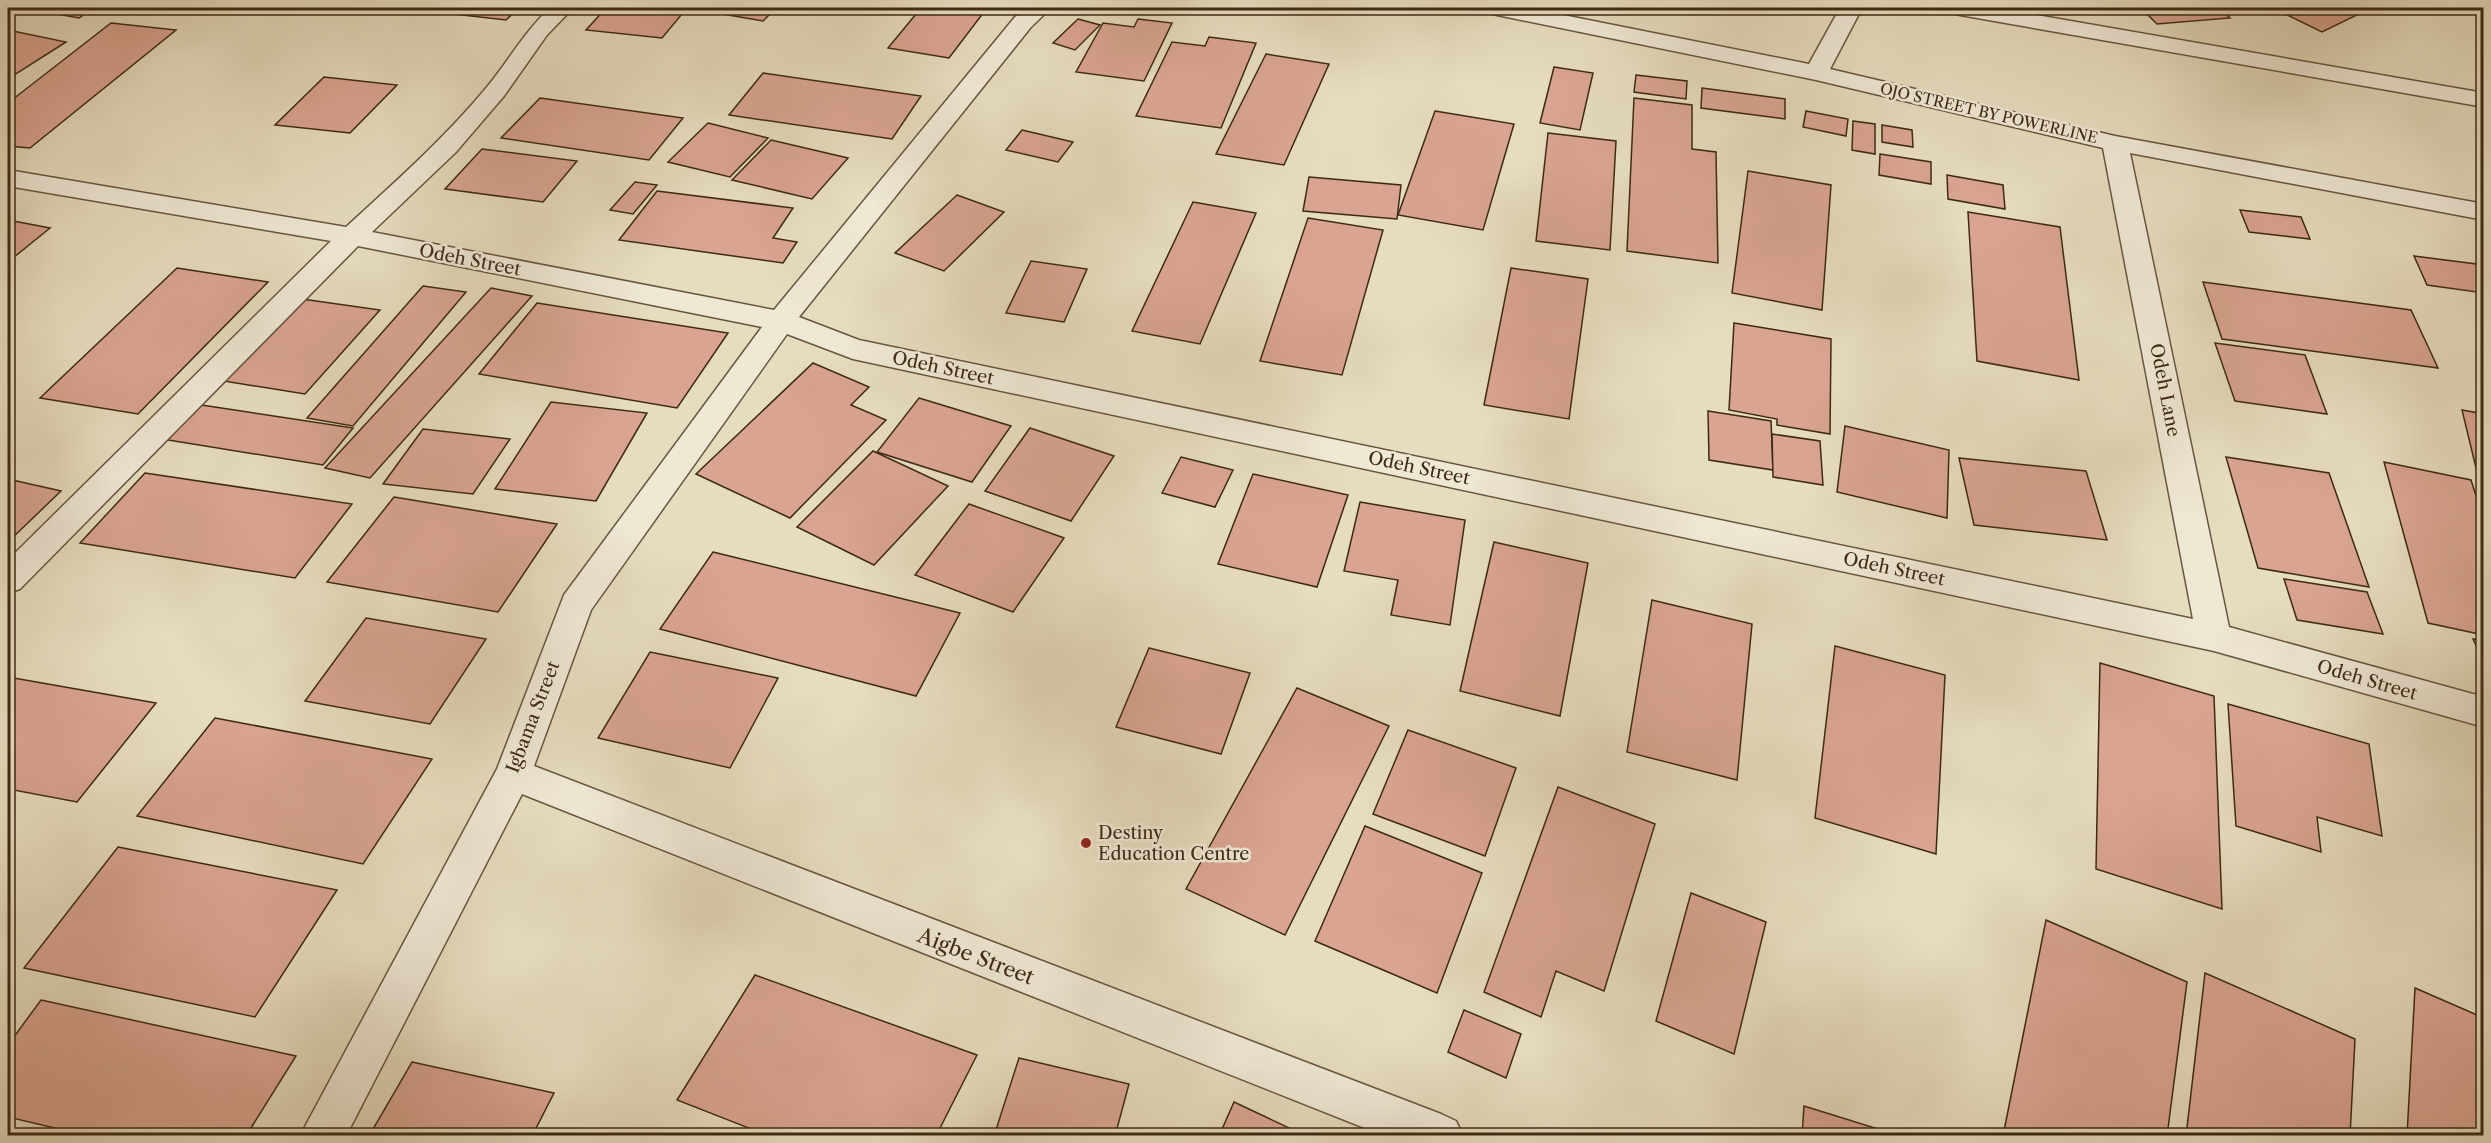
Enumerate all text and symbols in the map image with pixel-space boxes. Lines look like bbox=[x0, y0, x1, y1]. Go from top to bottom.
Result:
street label: OJO STREET BY POWERLINE bbox=[1878, 79, 2100, 147]
street label: Odeh Street bbox=[417, 239, 523, 281]
street label: Odeh Lane bbox=[2145, 341, 2185, 439]
street label: Odeh Street bbox=[890, 347, 996, 390]
street label: Odeh Street bbox=[1366, 447, 1472, 490]
street label: Odeh Street bbox=[1841, 548, 1947, 591]
street label: Odeh Street bbox=[2314, 655, 2420, 705]
street label: Igbama Street bbox=[502, 657, 565, 776]
place label: Destiny Education Centre bbox=[1098, 822, 1249, 865]
marker: Destiny Education Centre bbox=[1079, 836, 1093, 850]
street label: Aigbe Street bbox=[913, 922, 1038, 990]

